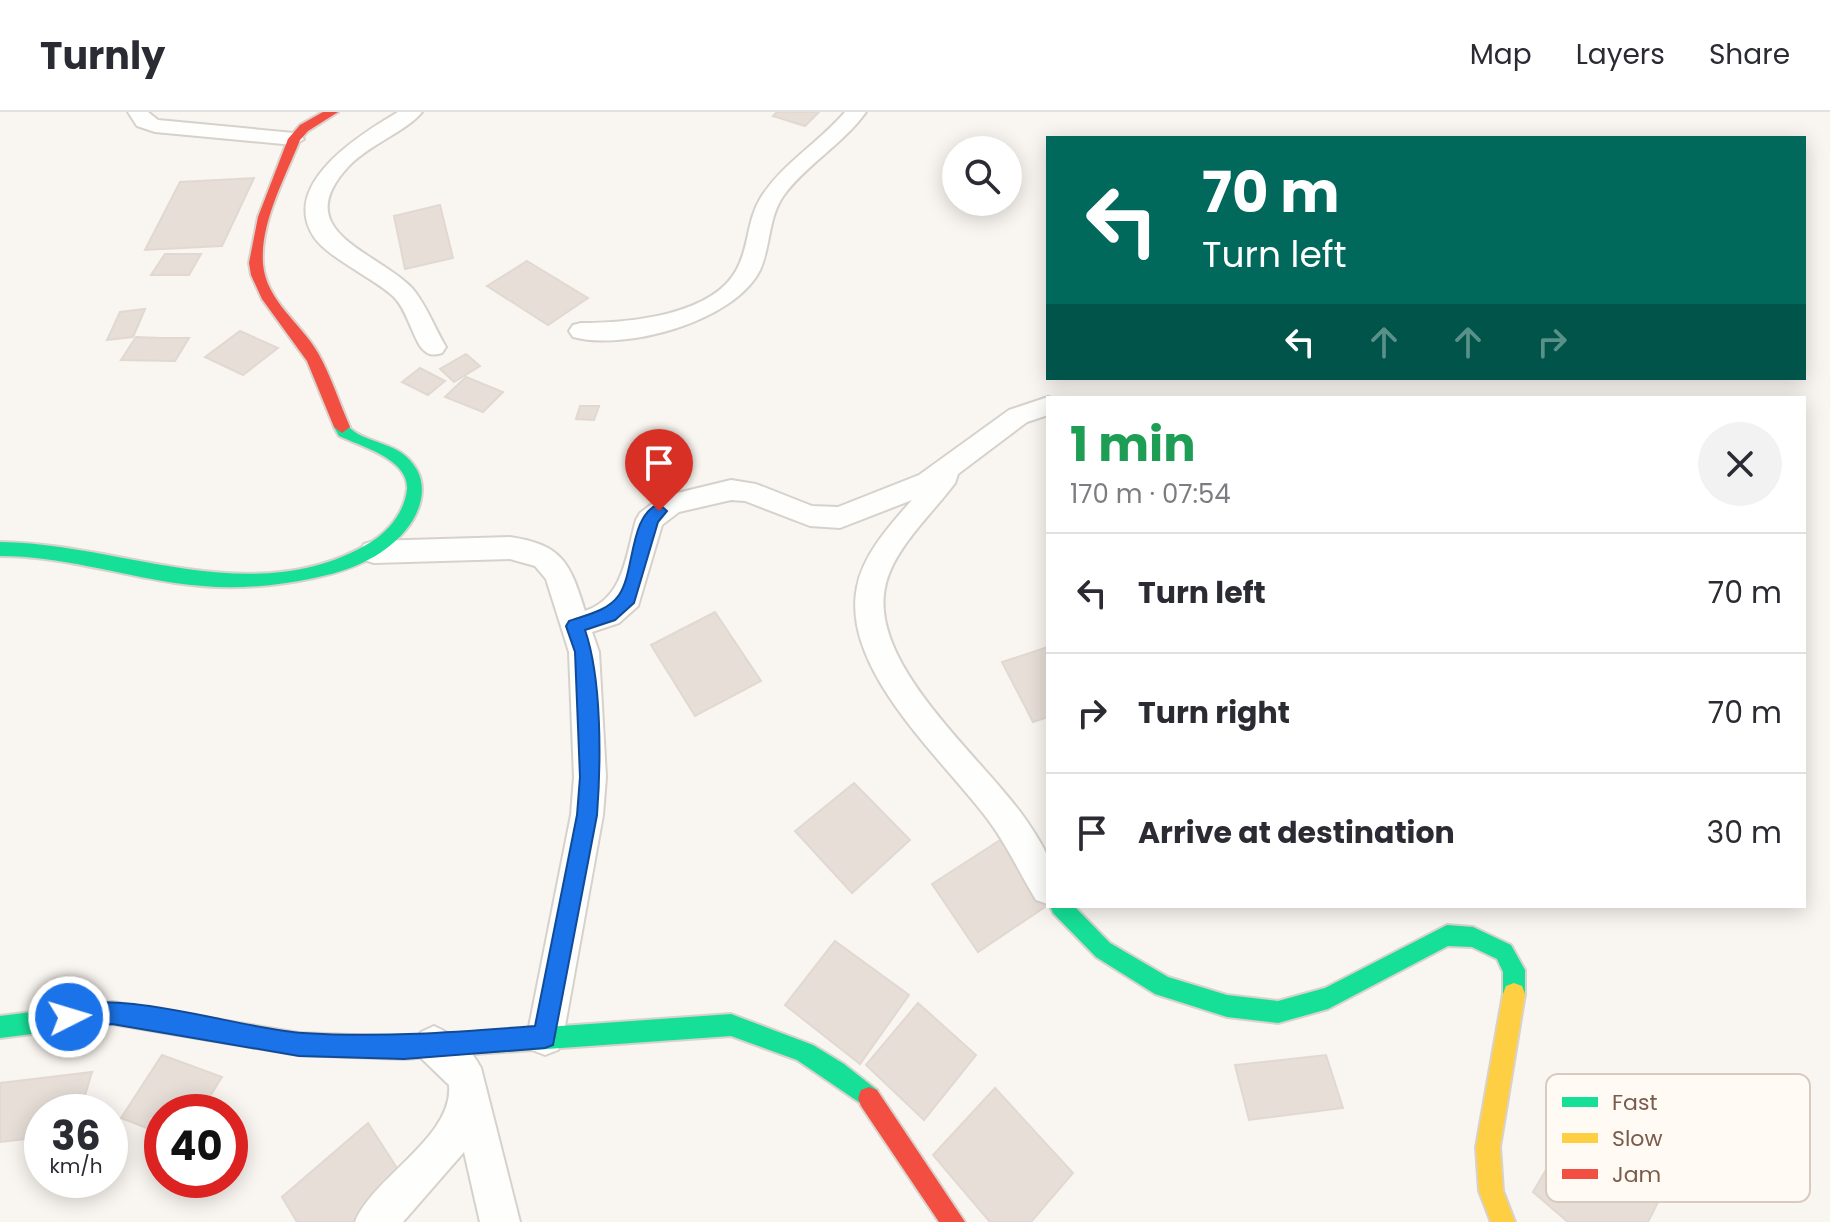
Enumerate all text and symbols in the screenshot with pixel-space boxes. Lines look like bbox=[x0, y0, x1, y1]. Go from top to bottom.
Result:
text: Turnly bbox=[40, 29, 165, 82]
text: Map bbox=[1470, 35, 1532, 74]
text: Layers bbox=[1576, 35, 1665, 74]
text: Share bbox=[1709, 35, 1790, 74]
map controls bbox=[942, 136, 1022, 216]
button: search bbox=[942, 136, 1022, 216]
text: 70 m bbox=[1202, 153, 1340, 232]
icon: left bbox=[1070, 168, 1174, 272]
text: Turn left bbox=[1202, 229, 1347, 280]
icon: left bbox=[1278, 320, 1322, 364]
icon: ahead bbox=[1362, 320, 1406, 364]
icon: ahead bbox=[1446, 320, 1490, 364]
icon: right bbox=[1530, 320, 1574, 364]
text: 1 min bbox=[1070, 411, 1196, 478]
button: close bbox=[1698, 422, 1782, 506]
pin bbox=[625, 429, 693, 511]
icon: arrive bbox=[637, 441, 681, 485]
text: 170 m · 07:54 bbox=[1070, 476, 1231, 512]
icon: left bbox=[1070, 571, 1114, 615]
text: Turn left bbox=[1138, 571, 1266, 614]
text: 70 m bbox=[1708, 571, 1782, 614]
icon: right bbox=[1070, 691, 1114, 735]
text: Turn right bbox=[1138, 691, 1290, 734]
text: 70 m bbox=[1708, 691, 1782, 734]
icon: arrive bbox=[1070, 811, 1114, 855]
text: Arrive at destination bbox=[1138, 811, 1455, 854]
text: 30 m bbox=[1707, 811, 1782, 854]
position arrow bbox=[27, 975, 111, 1059]
legend bbox=[1546, 1074, 1810, 1202]
text: Fast bbox=[1612, 1087, 1657, 1118]
speed limit sign: 40 bbox=[144, 1094, 248, 1198]
text: 36 bbox=[51, 1108, 101, 1164]
text: Slow bbox=[1612, 1123, 1662, 1154]
text: km/h bbox=[49, 1152, 103, 1180]
text: Jam bbox=[1612, 1159, 1661, 1190]

